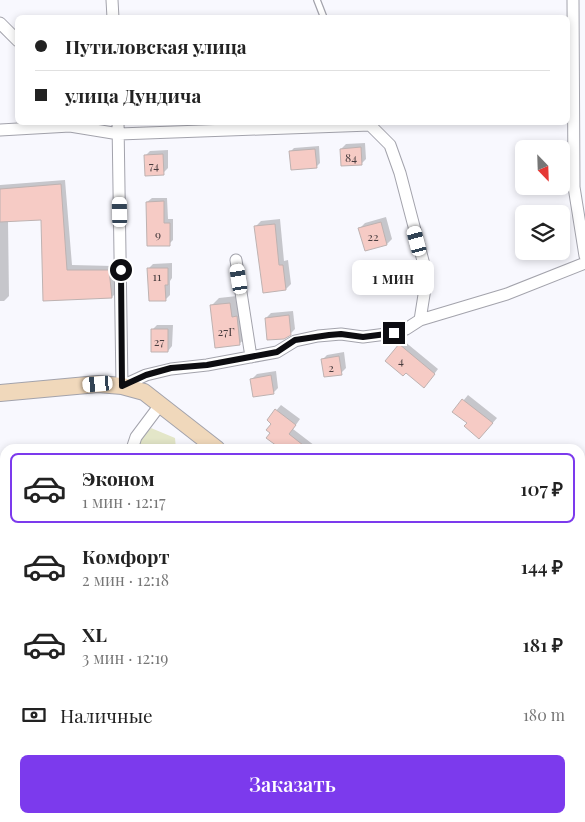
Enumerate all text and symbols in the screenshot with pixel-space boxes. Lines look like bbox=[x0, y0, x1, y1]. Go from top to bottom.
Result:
text: Путиловская улица bbox=[65, 33, 247, 59]
text: улица Дундича bbox=[65, 82, 201, 108]
north arrow bbox=[515, 140, 570, 195]
map controls bbox=[515, 140, 570, 260]
house number: 84 bbox=[345, 149, 357, 165]
house number: 74 bbox=[149, 157, 159, 173]
car bbox=[112, 197, 127, 227]
button: layers bbox=[515, 205, 570, 260]
car bbox=[405, 225, 428, 257]
house number: 9 bbox=[155, 226, 161, 242]
house number: 22 bbox=[367, 228, 379, 244]
route start bbox=[110, 259, 132, 281]
callout: 1 мин bbox=[353, 260, 435, 296]
car bbox=[229, 263, 248, 295]
text: 1 мин bbox=[372, 267, 414, 288]
house number: 11 bbox=[153, 268, 162, 284]
route end bbox=[383, 322, 405, 344]
house number: 27Г bbox=[218, 323, 235, 339]
house number: 27 bbox=[154, 333, 164, 349]
house number: 4 bbox=[398, 352, 404, 368]
house number: 2 bbox=[328, 359, 334, 375]
car bbox=[82, 375, 113, 393]
text: Эконом bbox=[82, 465, 155, 491]
icon: car bbox=[22, 466, 67, 511]
text: 107 ₽ bbox=[520, 475, 563, 501]
text: 1 мин · 12:17 bbox=[82, 491, 166, 512]
text: Комфорт bbox=[82, 543, 170, 569]
icon: car bbox=[22, 544, 67, 589]
text: 144 ₽ bbox=[521, 553, 563, 579]
text: 2 мин · 12:18 bbox=[82, 569, 169, 590]
text: XL bbox=[82, 621, 107, 647]
icon: car bbox=[22, 622, 67, 667]
text: 181 ₽ bbox=[523, 631, 563, 657]
text: 3 мин · 12:19 bbox=[82, 647, 168, 668]
icon: cash bbox=[20, 701, 48, 729]
text: Наличные bbox=[60, 702, 153, 728]
text: 180 m bbox=[523, 704, 565, 725]
button: Заказать bbox=[20, 755, 565, 813]

